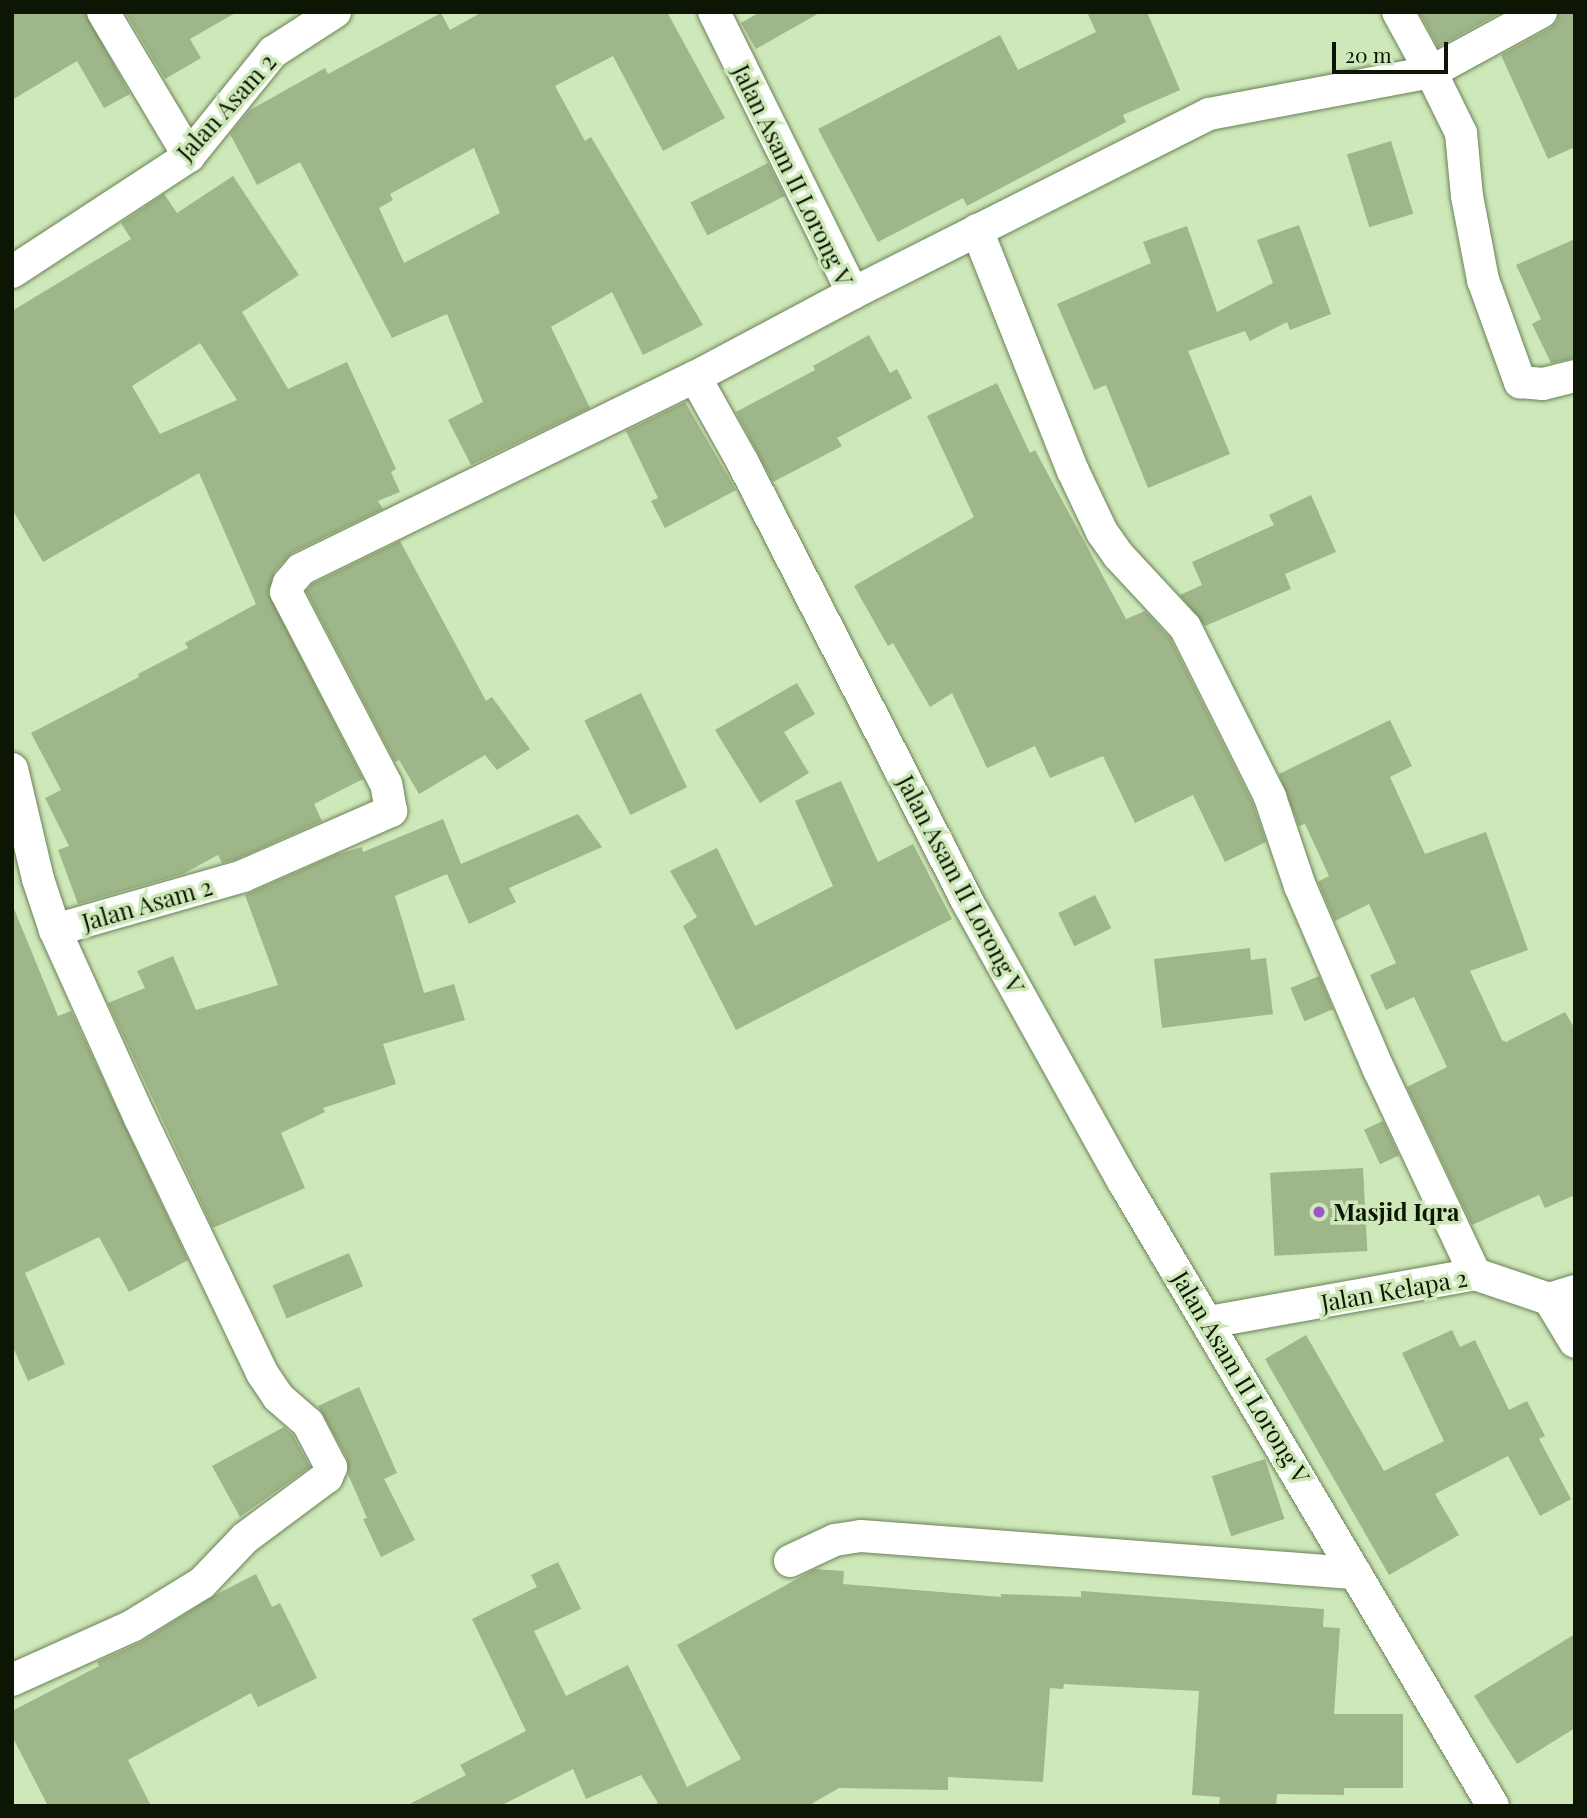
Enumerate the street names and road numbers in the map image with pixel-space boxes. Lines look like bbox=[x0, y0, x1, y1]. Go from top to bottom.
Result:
street label: Jalan Asam 2 bbox=[170, 47, 282, 167]
street label: Jalan Asam II Lorong V bbox=[727, 59, 859, 291]
street label: Jalan Asam II Lorong V bbox=[891, 769, 1031, 999]
street label: Jalan Asam 2 bbox=[78, 872, 216, 936]
street label: Jalan Kelapa 2 bbox=[1318, 1263, 1470, 1317]
street label: Jalan Asam II Lorong V bbox=[1166, 1265, 1316, 1489]

